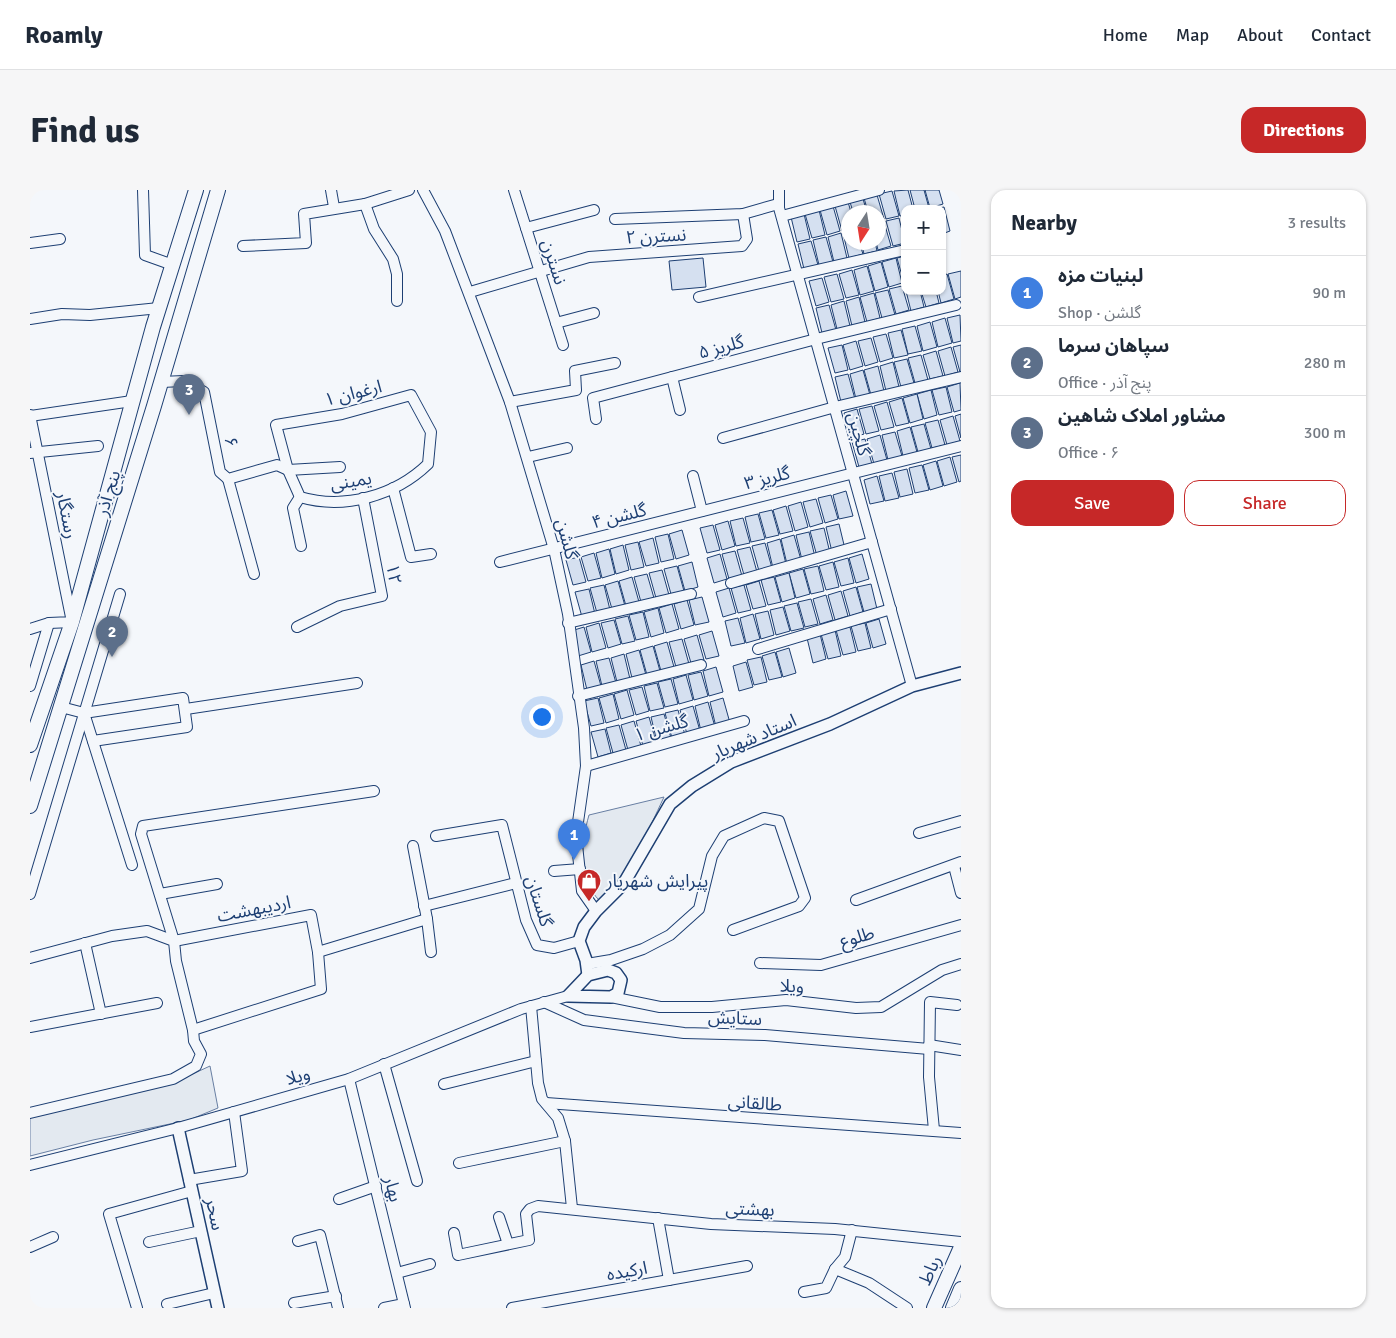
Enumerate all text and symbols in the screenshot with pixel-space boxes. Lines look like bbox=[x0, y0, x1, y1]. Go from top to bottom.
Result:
text: Roamly bbox=[25, 20, 103, 50]
text: Home bbox=[1103, 24, 1148, 46]
text: Map bbox=[1176, 24, 1209, 46]
text: About bbox=[1237, 24, 1283, 46]
text: Contact bbox=[1311, 24, 1371, 46]
button: Directions bbox=[1241, 107, 1366, 153]
text: Find us bbox=[30, 109, 140, 152]
north arrow bbox=[841, 205, 886, 250]
map controls bbox=[901, 205, 946, 295]
button: + bbox=[901, 205, 946, 250]
text: Nearby bbox=[1011, 210, 1077, 236]
text: 3 results bbox=[1287, 213, 1346, 233]
street label: نسترن ۲ bbox=[625, 223, 687, 249]
street label: نسترن bbox=[536, 237, 572, 287]
button: − bbox=[901, 250, 946, 295]
text: لبنیات مزه bbox=[1058, 264, 1143, 288]
text: 1 bbox=[1023, 283, 1031, 303]
text: 90 m bbox=[1312, 283, 1346, 303]
text: Shop · گلشن bbox=[1058, 303, 1141, 323]
street label: گلریز ۵ bbox=[696, 330, 747, 364]
text: سپاهان سرما bbox=[1058, 334, 1169, 358]
text: 2 bbox=[1023, 353, 1031, 373]
text: 280 m bbox=[1304, 353, 1346, 373]
text: Office · پنج آذر bbox=[1058, 373, 1152, 393]
pin: 3 bbox=[173, 374, 205, 415]
street label: ارغوان ۱ bbox=[322, 375, 384, 411]
text: مشاور املاک شاهین bbox=[1058, 404, 1226, 428]
street label: گلچین bbox=[843, 410, 875, 459]
text: 3 bbox=[1023, 423, 1031, 443]
text: 300 m bbox=[1304, 423, 1346, 443]
street label: ۶ bbox=[219, 435, 243, 449]
text: Office · ۶ bbox=[1058, 443, 1119, 463]
street label: گلریز ۳ bbox=[742, 462, 793, 494]
street label: پنج آذر bbox=[90, 467, 127, 520]
street label: یمینی bbox=[329, 467, 373, 495]
button: Save bbox=[1011, 480, 1174, 526]
button: Share bbox=[1184, 480, 1346, 526]
street label: رستگار bbox=[51, 488, 82, 541]
street label: گلشن ۴ bbox=[589, 498, 649, 533]
street label: گلشن bbox=[551, 516, 583, 562]
street label: ۱۲ bbox=[381, 562, 407, 586]
pin: 2 bbox=[96, 616, 128, 657]
your location bbox=[529, 704, 555, 730]
street label: استاد شهریار bbox=[707, 709, 800, 765]
street label: گلشن ۱ bbox=[631, 710, 691, 746]
pin: 1 bbox=[558, 819, 590, 860]
shop icon: پیرایش شهریار bbox=[576, 868, 602, 902]
place label: پیرایش شهریار bbox=[605, 870, 708, 892]
street label: گلستان bbox=[520, 873, 558, 930]
street label: اردیبهشت bbox=[215, 891, 293, 927]
street label: طلوع bbox=[837, 922, 878, 955]
street label: ویلا bbox=[780, 975, 804, 997]
street label: ستایش bbox=[707, 1006, 763, 1030]
street label: ویلا bbox=[283, 1062, 313, 1090]
street label: طالقانی bbox=[727, 1090, 783, 1116]
street label: بهار bbox=[379, 1173, 407, 1204]
street label: سحر bbox=[201, 1195, 229, 1232]
street label: بهشتی bbox=[725, 1197, 775, 1221]
street label: رباط bbox=[914, 1252, 946, 1288]
street label: ارکیده bbox=[605, 1257, 649, 1285]

